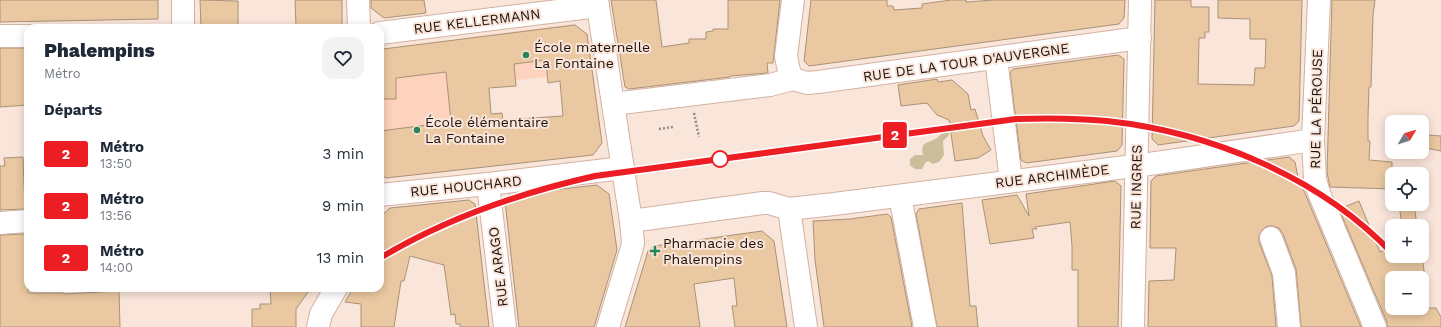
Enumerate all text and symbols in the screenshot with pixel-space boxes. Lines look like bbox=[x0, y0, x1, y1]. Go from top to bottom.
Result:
street label: RUE KELLERMANN bbox=[413, 5, 541, 37]
button: heart bbox=[322, 37, 364, 79]
text: Phalempins bbox=[44, 39, 155, 62]
place label: École maternelle La Fontaine bbox=[534, 39, 650, 71]
street label: RUE DE LA TOUR D'AUVERGNE bbox=[862, 40, 1070, 84]
street label: RUE LA PÉROUSE bbox=[1307, 49, 1325, 169]
marker: École maternelle La Fontaine bbox=[521, 50, 531, 60]
text: Métro bbox=[44, 66, 81, 81]
text: Départs bbox=[44, 101, 102, 119]
place label: École élémentaire La Fontaine bbox=[425, 114, 549, 146]
north arrow bbox=[1385, 115, 1429, 159]
map controls bbox=[1385, 115, 1429, 315]
line badge: 2 bbox=[882, 122, 908, 148]
marker: École élémentaire La Fontaine bbox=[412, 125, 422, 135]
text: 2 bbox=[891, 127, 899, 143]
text: Métro bbox=[100, 138, 144, 156]
street label: RUE INGRES bbox=[1127, 144, 1145, 229]
text: 3 min bbox=[323, 145, 364, 163]
text: 2 bbox=[62, 146, 70, 162]
unlabelled marker bbox=[711, 150, 729, 168]
text: 13:50 bbox=[100, 156, 132, 171]
street label: RUE ARCHIMÈDE bbox=[994, 161, 1110, 191]
button: locate bbox=[1385, 167, 1429, 211]
street label: RUE HOUCHARD bbox=[409, 172, 523, 200]
text: Métro bbox=[100, 190, 144, 208]
text: 9 min bbox=[322, 197, 364, 215]
text: 2 bbox=[62, 198, 70, 214]
text: 13:56 bbox=[100, 208, 132, 223]
button: + bbox=[1385, 219, 1429, 263]
street label: RUE ARAGO bbox=[485, 226, 511, 308]
place label: Pharmacie des Phalempins bbox=[663, 235, 764, 267]
text: Métro bbox=[100, 242, 144, 260]
marker: Pharmacie des Phalempins bbox=[650, 246, 660, 256]
text: 13 min bbox=[317, 249, 364, 267]
text: 2 bbox=[62, 250, 70, 266]
text: 14:00 bbox=[100, 260, 133, 275]
button: − bbox=[1385, 271, 1429, 315]

